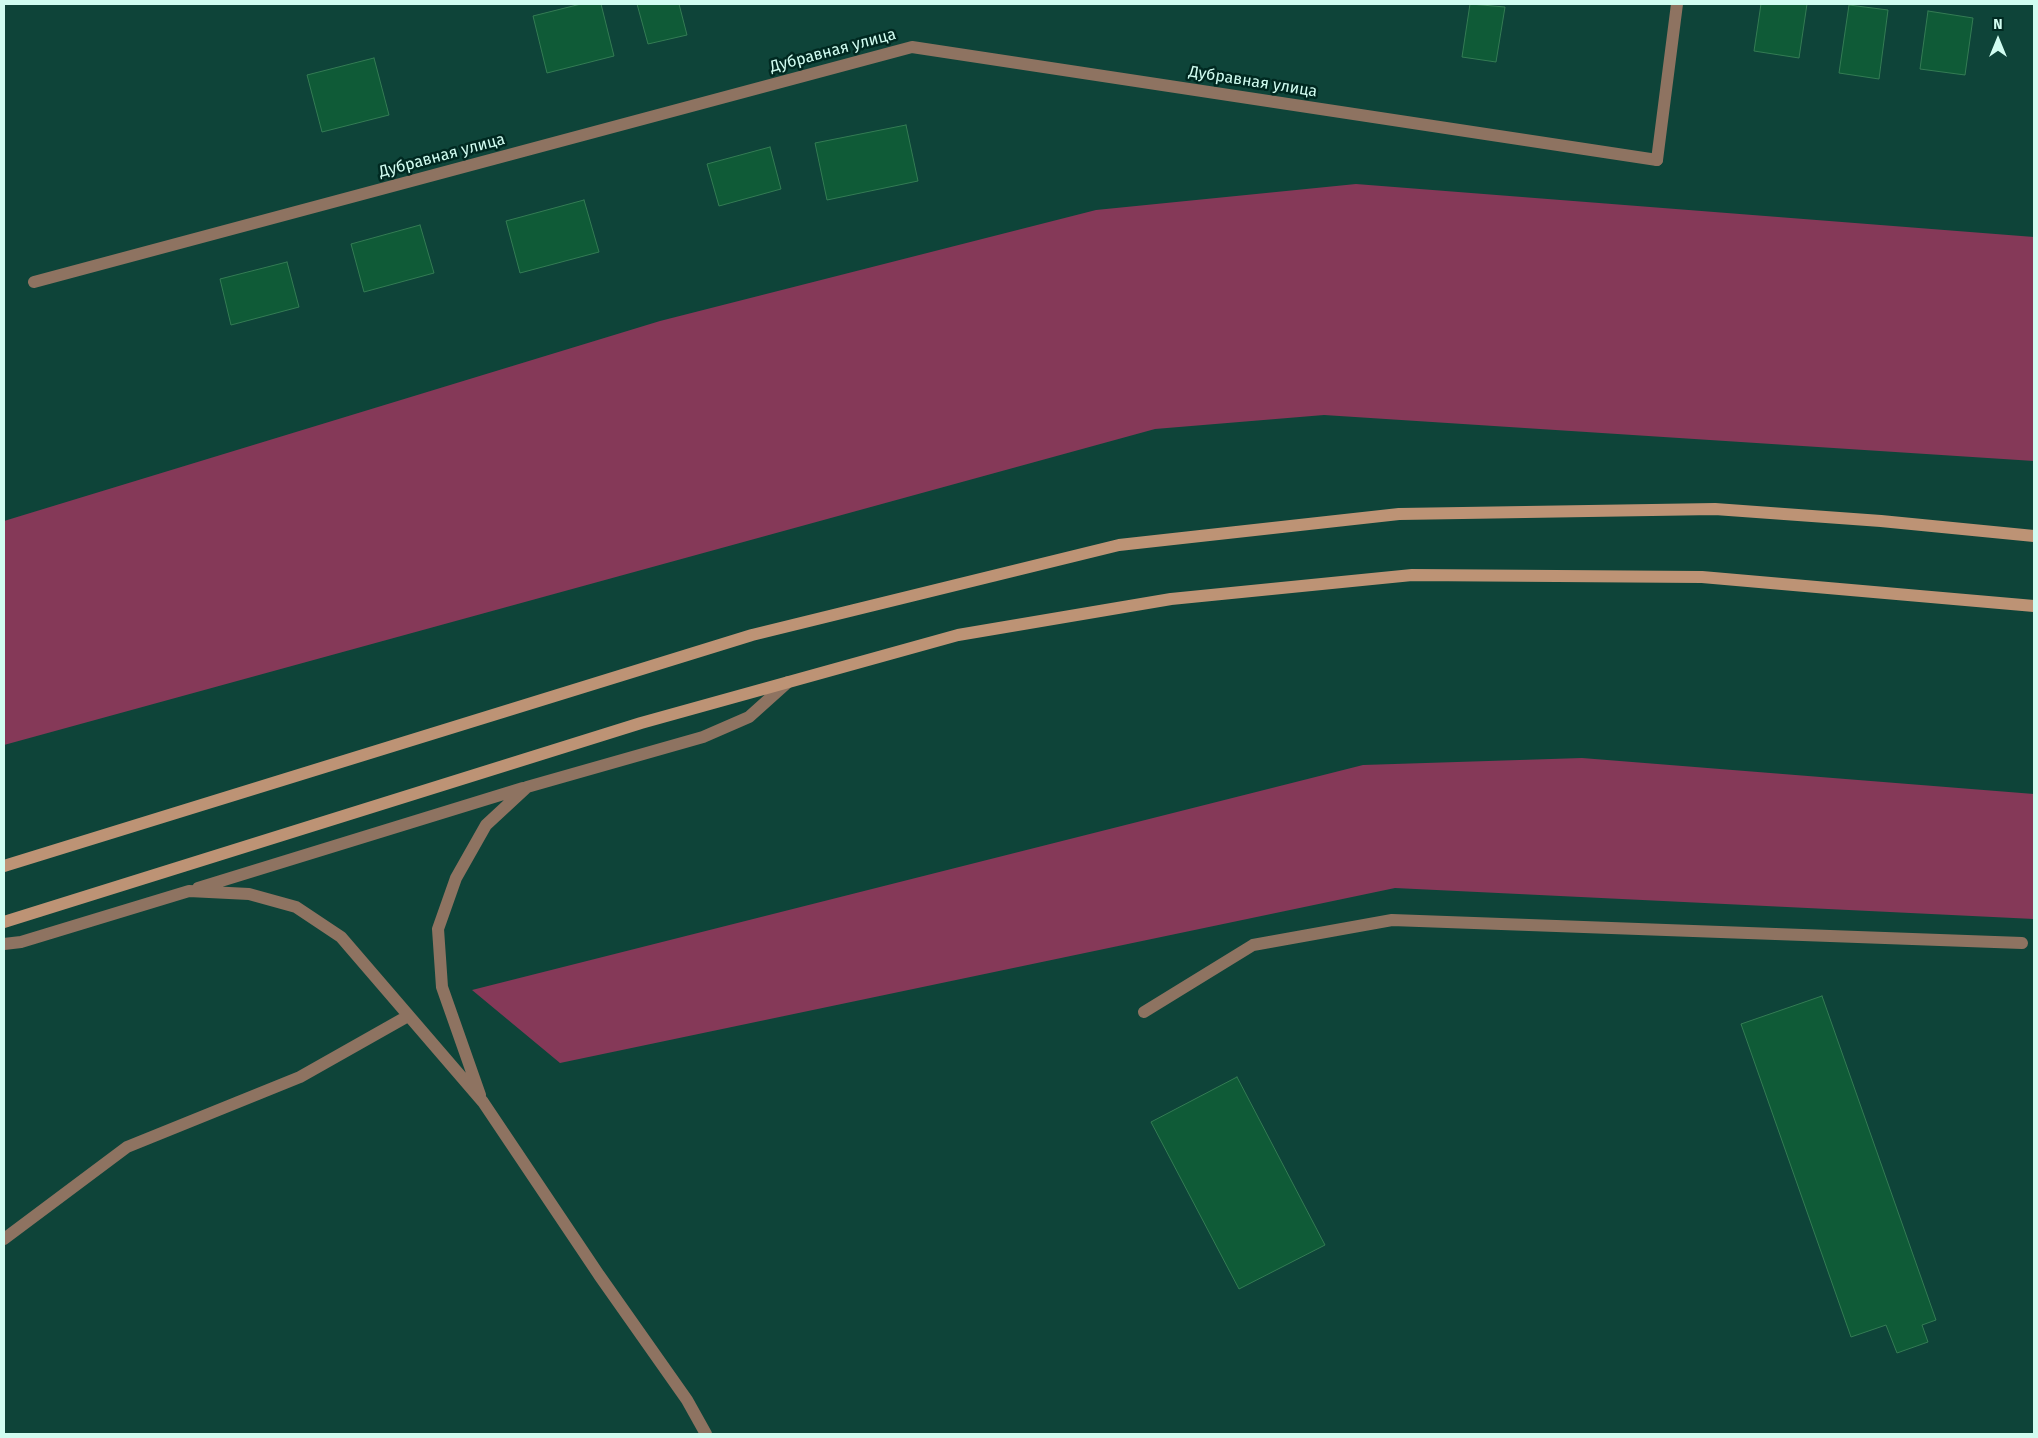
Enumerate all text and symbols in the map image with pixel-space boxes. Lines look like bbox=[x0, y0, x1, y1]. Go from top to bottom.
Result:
north arrow bbox=[1973, 15, 2023, 65]
text: N bbox=[1993, 16, 2003, 33]
street label: Дубравная улица bbox=[768, 25, 898, 77]
street label: Дубравная улица bbox=[1187, 62, 1319, 102]
street label: Дубравная улица bbox=[377, 130, 507, 182]

